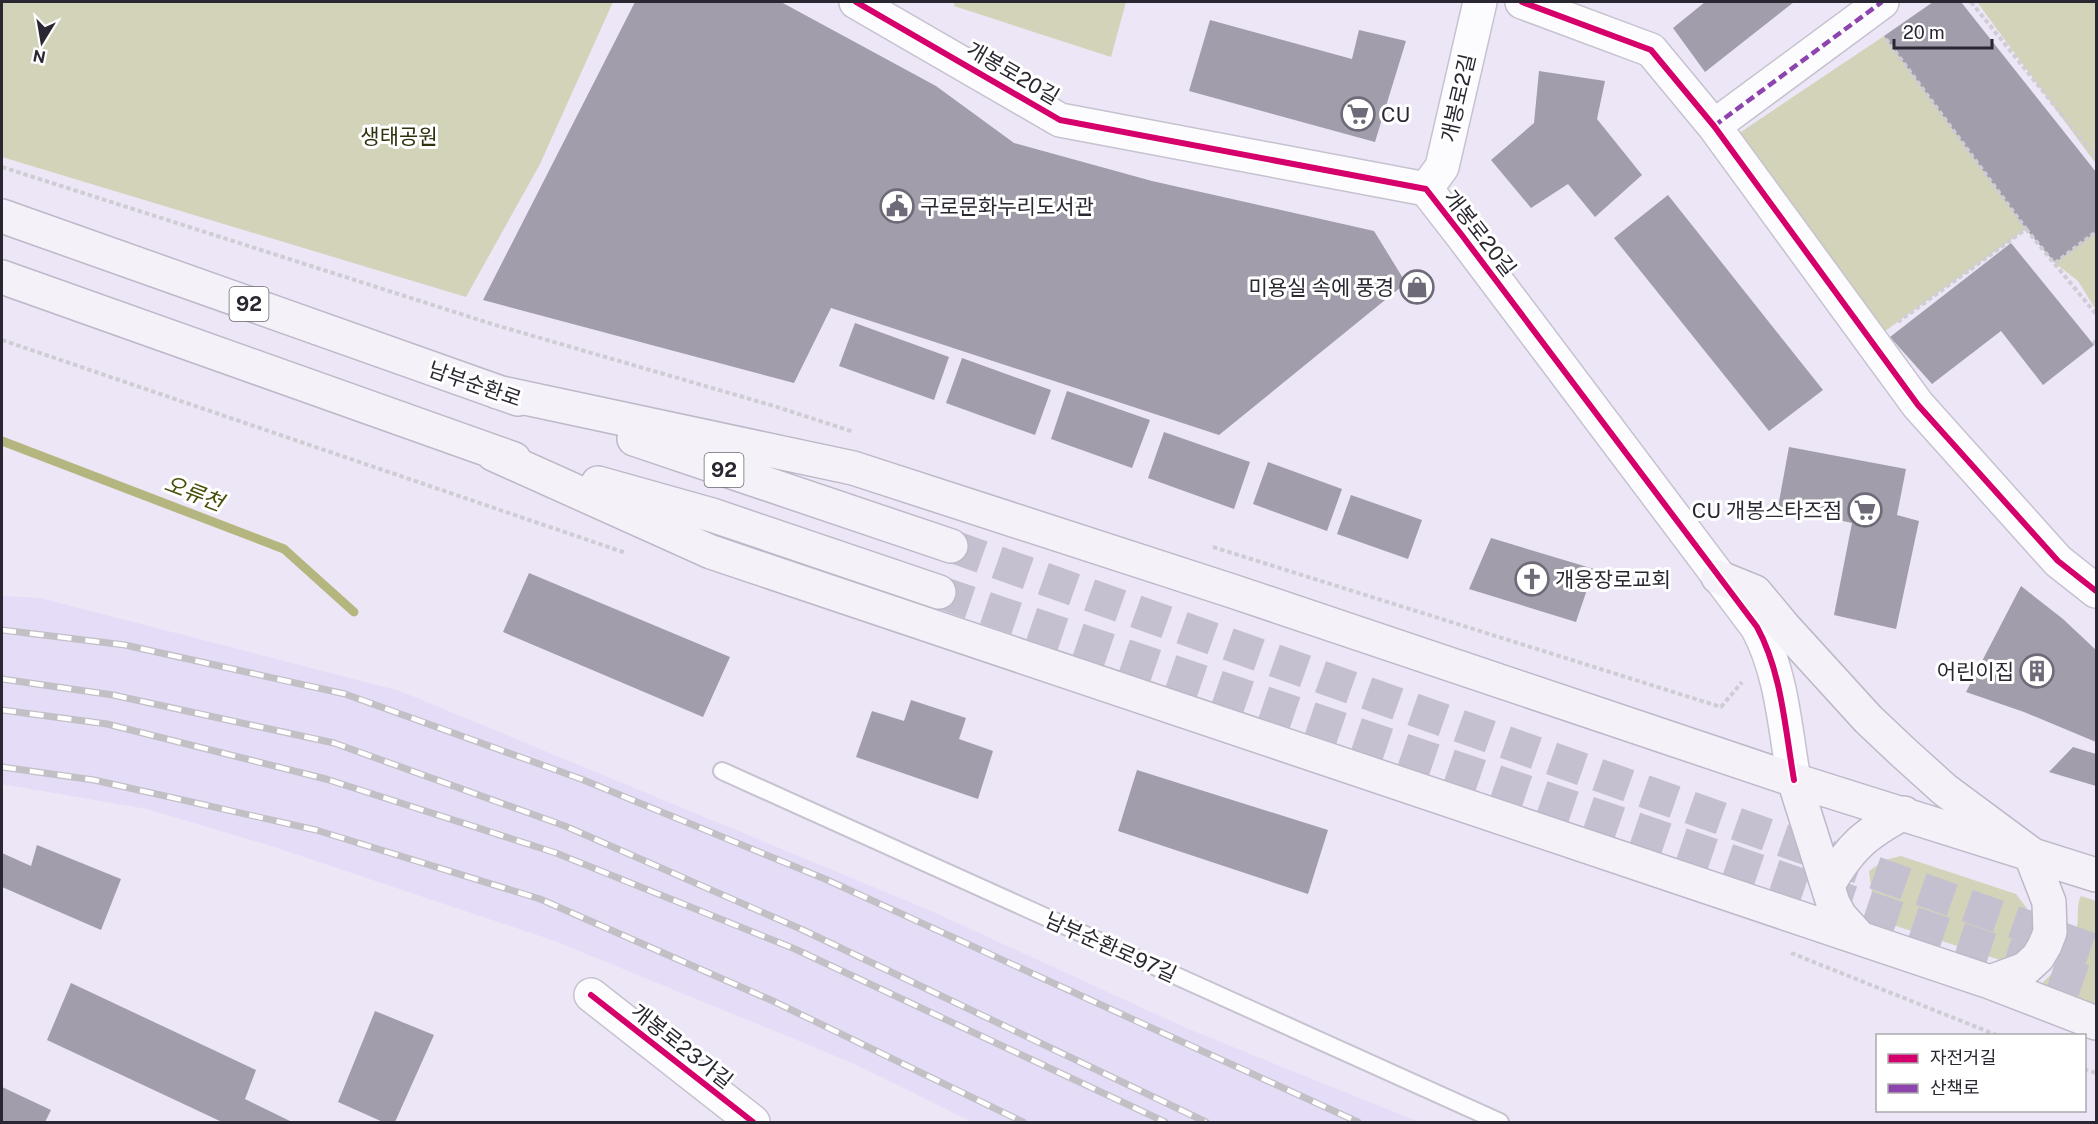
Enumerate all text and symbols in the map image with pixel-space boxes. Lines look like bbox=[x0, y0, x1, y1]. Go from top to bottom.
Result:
north arrow bbox=[12, 12, 72, 72]
scale bar bbox=[1894, 12, 1992, 50]
text: 20 m bbox=[1903, 22, 1945, 43]
street label: 개봉로20길 bbox=[962, 37, 1064, 109]
text: N bbox=[31, 46, 47, 67]
street label: 개봉로2길 bbox=[1436, 51, 1480, 145]
supermarket icon: CU bbox=[1340, 96, 1376, 132]
place label: CU bbox=[1381, 102, 1410, 127]
park label: 생태공원 bbox=[360, 124, 438, 149]
street label: 개봉로20길 bbox=[1439, 185, 1521, 281]
public building icon: 구로문화누리도서관 bbox=[879, 188, 915, 224]
place label: 구로문화누리도서관 bbox=[920, 194, 1094, 219]
shop icon: 미용실 속에 풍경 bbox=[1399, 269, 1435, 305]
place label: 미용실 속에 풍경 bbox=[1249, 275, 1394, 300]
road number: 92 bbox=[230, 287, 268, 321]
street label: 남부순환로 bbox=[425, 356, 525, 412]
road number: 92 bbox=[704, 453, 744, 487]
water label: 오류천 bbox=[161, 470, 230, 517]
supermarket icon: CU 개봉스타즈점 bbox=[1847, 492, 1883, 528]
place label: CU 개봉스타즈점 bbox=[1692, 498, 1842, 523]
church icon: 개웅장로교회 bbox=[1514, 561, 1550, 597]
place label: 개웅장로교회 bbox=[1555, 567, 1671, 592]
building icon: 어린이집 bbox=[2019, 653, 2055, 689]
place label: 어린이집 bbox=[1937, 659, 2014, 684]
street label: 남부순환로97길 bbox=[1041, 907, 1181, 987]
street label: 개봉로23가길 bbox=[626, 998, 738, 1094]
legend bbox=[1876, 1034, 2086, 1112]
text: 자전거길 bbox=[1930, 1047, 1996, 1068]
text: 산책로 bbox=[1930, 1077, 1980, 1098]

